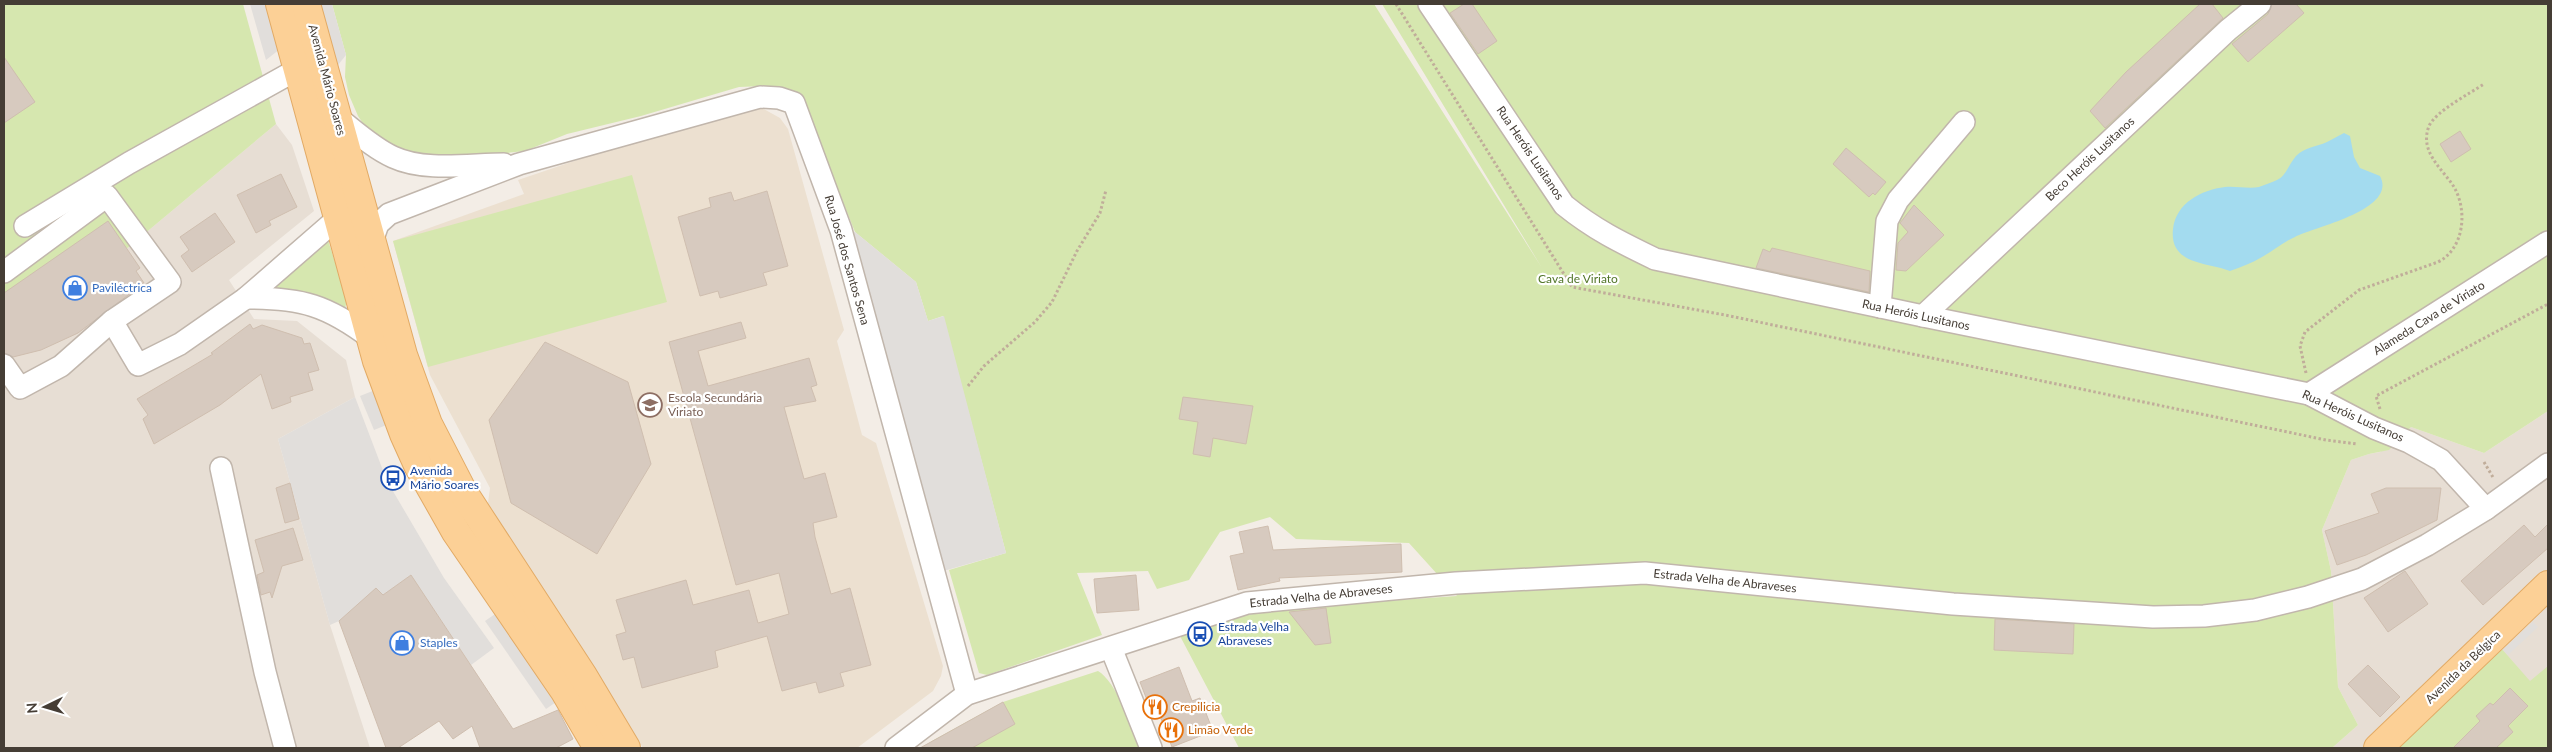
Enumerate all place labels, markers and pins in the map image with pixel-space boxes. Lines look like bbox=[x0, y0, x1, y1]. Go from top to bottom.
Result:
shop icon: Paviléctrica bbox=[62, 275, 88, 301]
place label: Paviléctrica bbox=[92, 280, 152, 295]
place label: Escola Secundária Viriato bbox=[668, 390, 762, 419]
school or university icon: Escola Secundária Viriato bbox=[637, 392, 663, 418]
place label: Avenida Mário Soares bbox=[410, 463, 479, 492]
bus stop icon: Avenida Mário Soares bbox=[380, 465, 406, 491]
place label: Estrada Velha Abraveses bbox=[1218, 619, 1289, 648]
bus stop icon: Estrada Velha Abraveses bbox=[1187, 621, 1213, 647]
shop icon: Staples bbox=[389, 630, 415, 656]
place label: Staples bbox=[420, 635, 458, 650]
restaurant icon: Crepilicia bbox=[1142, 694, 1168, 720]
place label: Crepilicia bbox=[1172, 699, 1220, 714]
restaurant icon: Limão Verde bbox=[1158, 717, 1184, 743]
place label: Limão Verde bbox=[1188, 722, 1253, 737]

